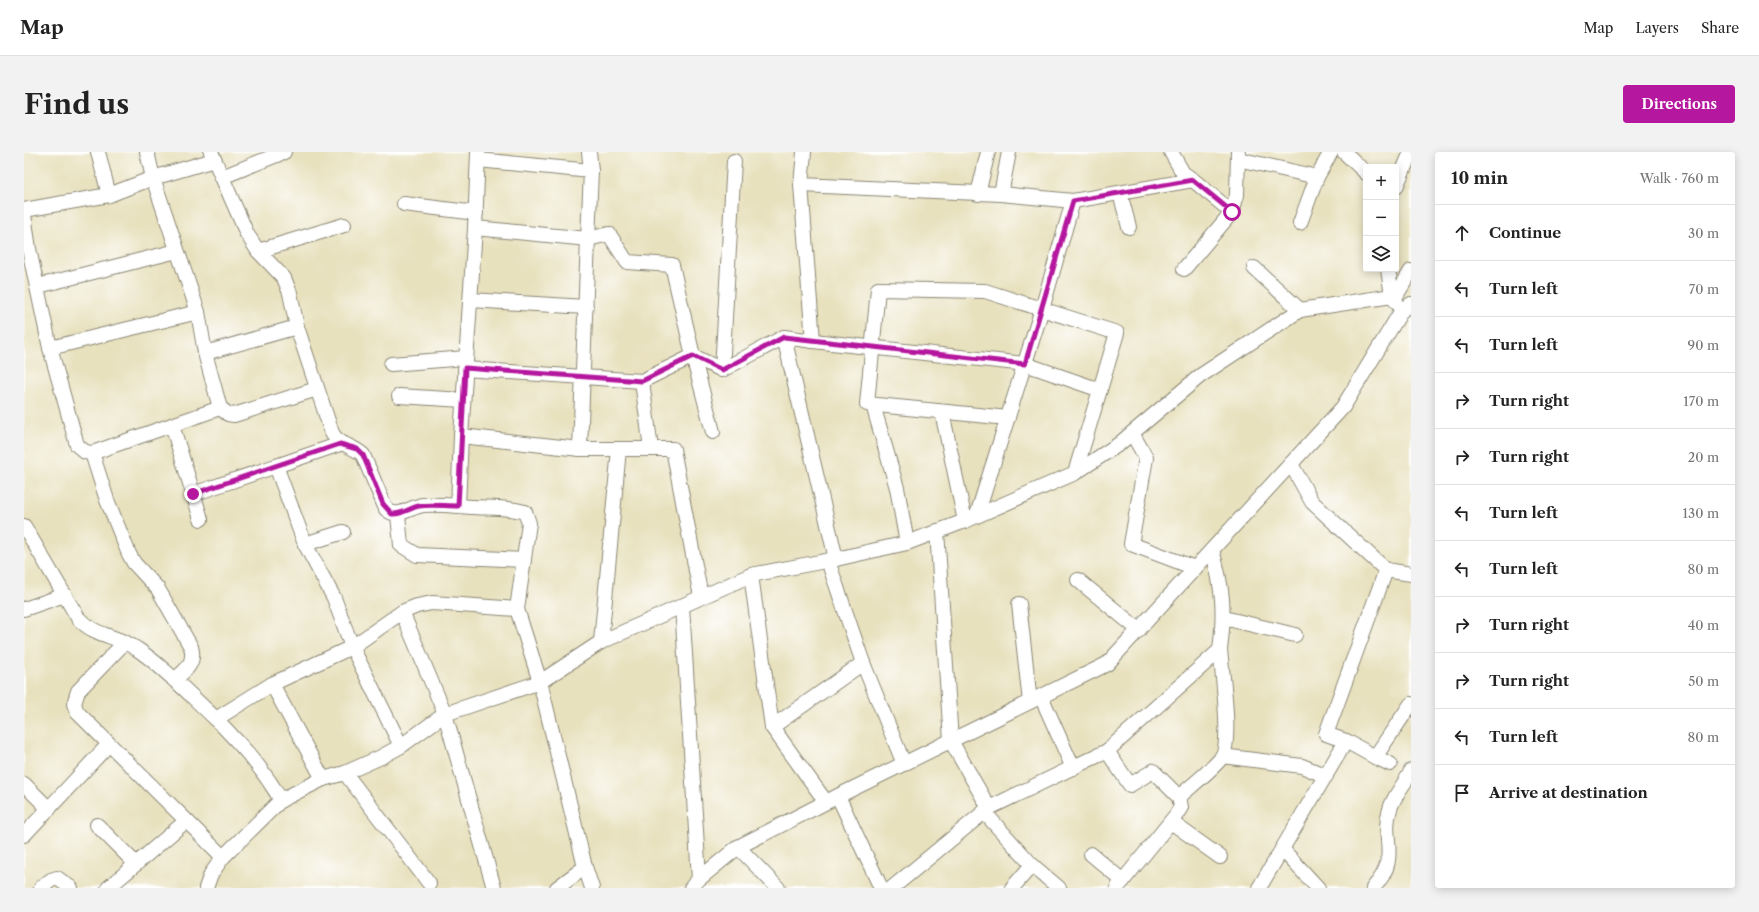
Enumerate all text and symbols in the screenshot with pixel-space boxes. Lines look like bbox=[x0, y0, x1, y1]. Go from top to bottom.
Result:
text: Map bbox=[20, 16, 64, 39]
text: Map bbox=[1583, 19, 1613, 37]
text: Layers bbox=[1635, 19, 1679, 37]
text: Share bbox=[1701, 19, 1739, 37]
button: Directions bbox=[1623, 85, 1735, 123]
text: Find us bbox=[24, 87, 129, 121]
map controls bbox=[1363, 164, 1399, 272]
button: + bbox=[1363, 164, 1399, 200]
text: 10 min bbox=[1451, 168, 1508, 188]
text: Walk · 760 m bbox=[1640, 170, 1719, 186]
button: − bbox=[1363, 200, 1399, 236]
route start bbox=[1223, 203, 1241, 221]
icon: ahead bbox=[1451, 222, 1473, 244]
text: Continue bbox=[1489, 223, 1561, 242]
text: 30 m bbox=[1688, 225, 1719, 241]
button: layers bbox=[1363, 236, 1399, 272]
icon: left bbox=[1451, 278, 1473, 300]
text: Turn left bbox=[1489, 279, 1558, 298]
text: 70 m bbox=[1689, 281, 1719, 297]
icon: left bbox=[1451, 334, 1473, 356]
text: Turn left bbox=[1489, 335, 1558, 354]
text: 90 m bbox=[1688, 337, 1719, 353]
icon: right bbox=[1451, 390, 1473, 412]
text: Turn right bbox=[1489, 391, 1569, 410]
text: 170 m bbox=[1683, 393, 1719, 409]
icon: right bbox=[1451, 446, 1473, 468]
text: Turn right bbox=[1489, 447, 1569, 466]
text: 20 m bbox=[1688, 449, 1719, 465]
route end bbox=[184, 485, 202, 503]
icon: left bbox=[1451, 502, 1473, 524]
text: Turn left bbox=[1489, 503, 1558, 522]
text: 130 m bbox=[1683, 505, 1719, 521]
icon: left bbox=[1451, 558, 1473, 580]
text: Turn left bbox=[1489, 559, 1558, 578]
text: 80 m bbox=[1687, 561, 1719, 577]
icon: right bbox=[1451, 614, 1473, 636]
text: Turn right bbox=[1489, 615, 1569, 634]
text: 40 m bbox=[1688, 617, 1719, 633]
icon: right bbox=[1451, 670, 1473, 692]
text: Turn right bbox=[1489, 671, 1569, 690]
text: 50 m bbox=[1688, 673, 1719, 689]
icon: left bbox=[1451, 726, 1473, 748]
text: Turn left bbox=[1489, 727, 1558, 746]
text: 80 m bbox=[1687, 729, 1719, 745]
icon: arrive bbox=[1451, 782, 1473, 804]
text: Arrive at destination bbox=[1489, 783, 1648, 802]

